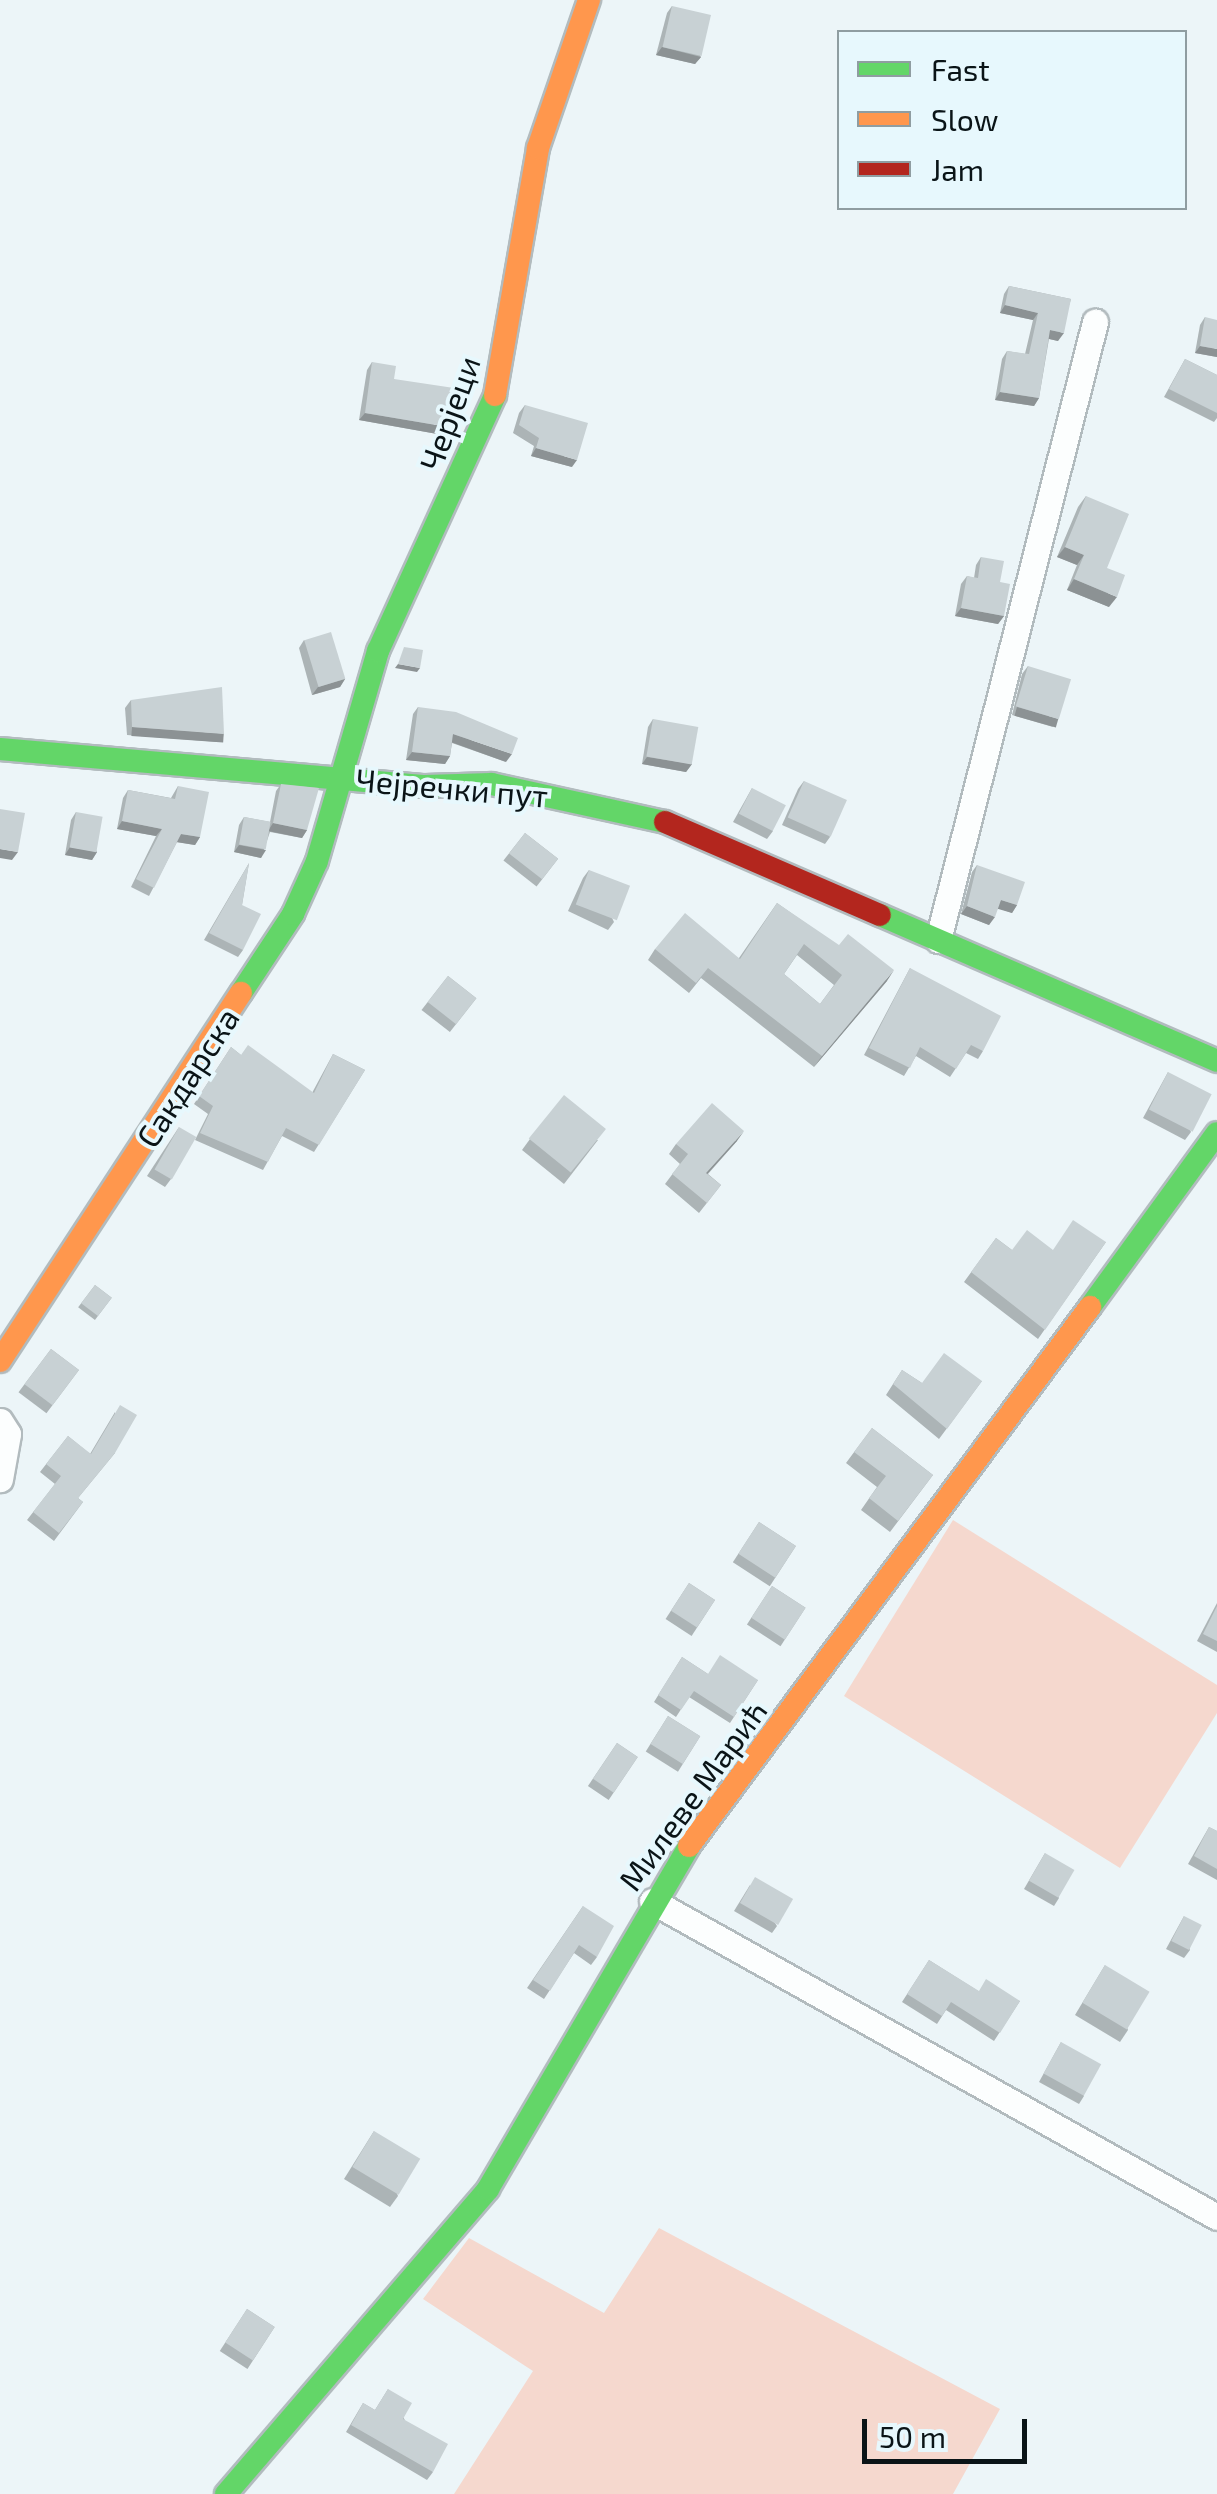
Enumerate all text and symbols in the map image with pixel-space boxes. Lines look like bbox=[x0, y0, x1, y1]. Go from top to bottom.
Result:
legend bbox=[837, 30, 1187, 210]
text: Fast bbox=[931, 51, 990, 87]
text: Slow bbox=[931, 101, 998, 137]
text: Jam bbox=[931, 151, 984, 187]
street label: Черјеци bbox=[411, 350, 487, 476]
street label: Чејречки пут bbox=[354, 759, 550, 815]
street label: Сакдарска bbox=[128, 1000, 246, 1154]
street label: Милеве Мaрић bbox=[610, 1692, 774, 1898]
scale bar bbox=[867, 2399, 1032, 2461]
text: 50 m bbox=[879, 2418, 946, 2454]

